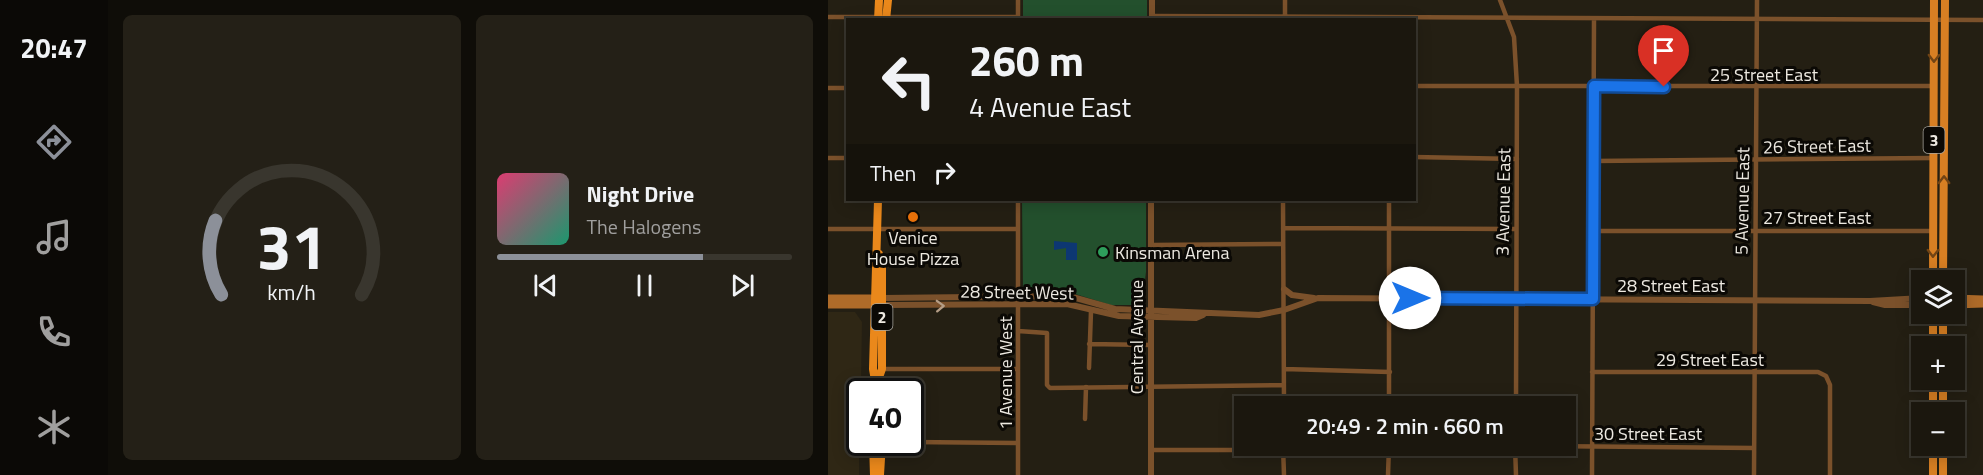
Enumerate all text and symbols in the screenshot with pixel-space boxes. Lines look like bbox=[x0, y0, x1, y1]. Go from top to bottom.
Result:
pin bbox=[1638, 25, 1689, 87]
text: 20:47 bbox=[20, 27, 88, 68]
text: 260 m bbox=[969, 28, 1084, 92]
icon: arrive bbox=[1647, 34, 1680, 67]
icon: left bbox=[870, 42, 948, 120]
one-way arrow bbox=[1927, 54, 1940, 63]
street label: 25 Street East bbox=[1710, 61, 1819, 88]
text: 4 Avenue East bbox=[969, 86, 1131, 127]
icon: directions bbox=[33, 121, 75, 163]
road number: 3 bbox=[1924, 127, 1944, 153]
street label: 26 Street East bbox=[1763, 132, 1872, 160]
street label: 5 Avenue East bbox=[1728, 146, 1756, 255]
street label: 3 Avenue East bbox=[1489, 147, 1517, 256]
text: Then bbox=[870, 156, 916, 190]
icon: right bbox=[928, 156, 961, 189]
one-way arrow bbox=[1938, 176, 1950, 185]
text: Night Drive bbox=[587, 177, 694, 211]
text: 31 bbox=[257, 198, 327, 293]
street label: 27 Street East bbox=[1763, 204, 1872, 231]
marker: Venice House Pizza bbox=[906, 210, 920, 224]
text: The Halogens bbox=[587, 211, 701, 242]
icon: music bbox=[33, 216, 75, 258]
place label: Venice House Pizza bbox=[867, 224, 959, 272]
place label: Kinsman Arena bbox=[1115, 239, 1229, 266]
marker: Kinsman Arena bbox=[1096, 245, 1110, 259]
one-way arrow bbox=[1927, 249, 1939, 258]
position arrow bbox=[1378, 266, 1442, 330]
icon: previous bbox=[529, 269, 562, 302]
icon: pause bbox=[628, 269, 661, 302]
icon: next bbox=[726, 269, 759, 302]
map controls bbox=[1911, 270, 1965, 456]
button: layers bbox=[1911, 270, 1965, 324]
street label: 28 Street East bbox=[1617, 272, 1726, 299]
text: km/h bbox=[267, 276, 316, 308]
street label: 28 Street West bbox=[960, 278, 1075, 307]
street label: Central Avenue bbox=[1123, 280, 1150, 394]
one-way arrow bbox=[936, 299, 945, 312]
road number: 2 bbox=[872, 304, 892, 330]
icon: phone bbox=[33, 311, 75, 353]
street label: 1 Avenue West bbox=[992, 315, 1019, 430]
button: + bbox=[1911, 336, 1965, 390]
street label: 29 Street East bbox=[1656, 346, 1765, 373]
speed limit sign: 40 bbox=[846, 378, 924, 456]
button: − bbox=[1911, 402, 1965, 456]
icon: climate bbox=[33, 406, 75, 448]
text: 20:49 · 2 min · 660 m bbox=[1306, 409, 1504, 443]
street label: 30 Street East bbox=[1594, 420, 1703, 447]

